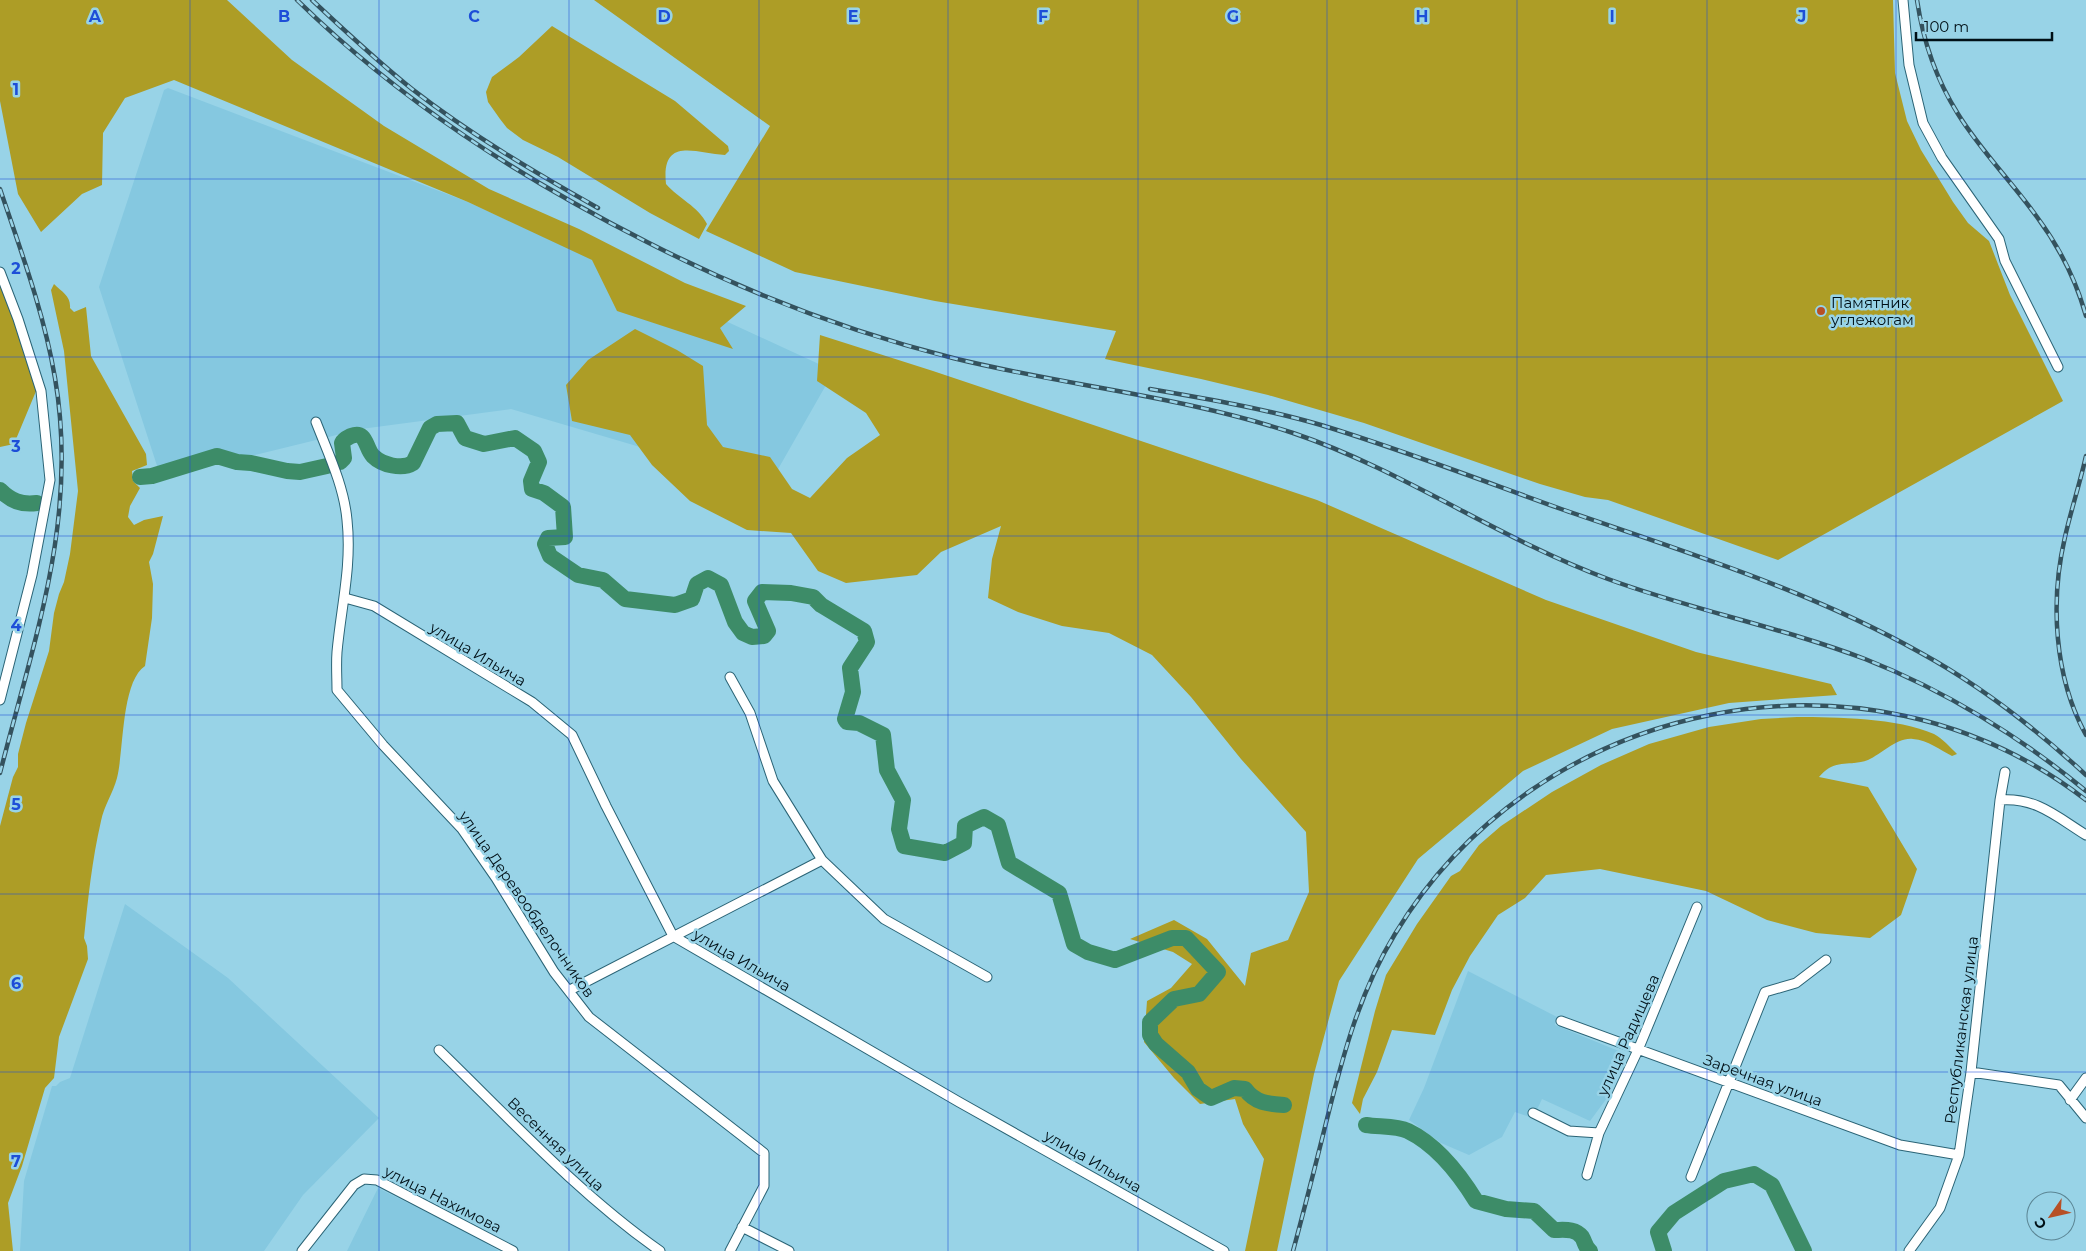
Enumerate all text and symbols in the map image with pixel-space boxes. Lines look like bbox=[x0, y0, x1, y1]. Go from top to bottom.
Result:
text: A bbox=[88, 7, 102, 26]
text: B bbox=[278, 7, 290, 26]
text: C bbox=[468, 7, 480, 26]
text: D bbox=[657, 7, 671, 26]
text: E bbox=[848, 7, 858, 26]
text: F bbox=[1038, 7, 1048, 26]
text: G bbox=[1227, 7, 1239, 26]
text: H bbox=[1416, 7, 1428, 26]
text: I bbox=[1609, 7, 1615, 26]
text: J bbox=[1797, 7, 1806, 26]
scale bar bbox=[1916, 10, 2052, 42]
text: 100 m bbox=[1924, 17, 1969, 36]
text: 1 bbox=[13, 80, 19, 99]
text: 2 bbox=[11, 259, 21, 278]
place label: Памятник углежогам bbox=[1830, 293, 1914, 329]
marker: Памятник углежогам bbox=[1815, 305, 1827, 317]
text: 3 bbox=[10, 437, 21, 456]
text: 4 bbox=[10, 616, 22, 635]
street label: улица Ильича bbox=[425, 617, 530, 690]
text: 5 bbox=[11, 795, 21, 814]
street label: улица Деревообделочников bbox=[454, 806, 599, 1001]
street label: улица Ильича bbox=[689, 924, 794, 996]
street label: Республиканская улица bbox=[1940, 935, 1982, 1125]
street label: улица Радищева bbox=[1592, 971, 1663, 1100]
text: 6 bbox=[11, 974, 21, 993]
street label: Заречная улица bbox=[1701, 1050, 1825, 1110]
street label: Весенняя улица bbox=[504, 1093, 608, 1195]
street label: улица Ильича bbox=[1040, 1125, 1145, 1197]
text: 7 bbox=[11, 1152, 21, 1171]
street label: улица Нахимова bbox=[380, 1161, 505, 1237]
north arrow bbox=[2026, 1191, 2076, 1241]
text: С bbox=[2030, 1214, 2051, 1233]

